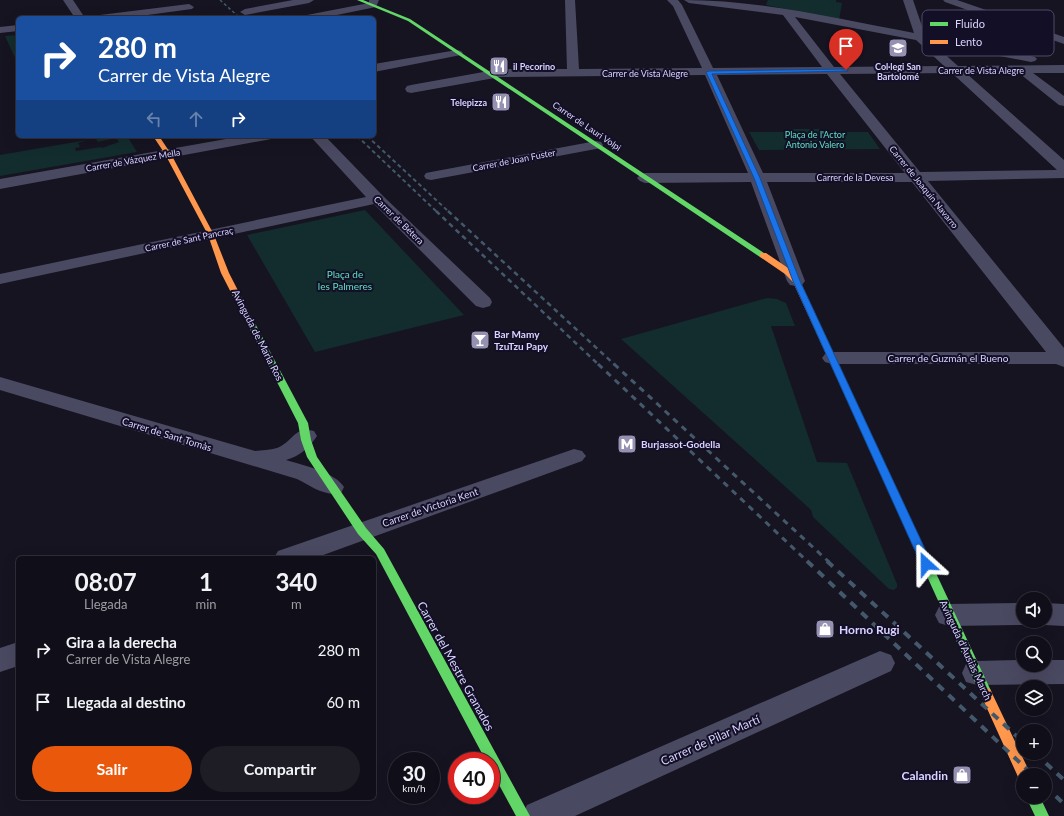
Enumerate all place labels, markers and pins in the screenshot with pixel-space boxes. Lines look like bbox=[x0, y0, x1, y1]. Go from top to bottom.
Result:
pin bbox=[829, 29, 863, 70]
school or university icon: Col·legi San Bartolomé bbox=[887, 37, 909, 59]
restaurant icon: il Pecorino bbox=[488, 55, 510, 77]
place label: il Pecorino bbox=[513, 61, 555, 72]
place label: Col·legi San Bartolomé bbox=[875, 61, 921, 82]
restaurant icon: Telepizza bbox=[490, 91, 512, 113]
place label: Telepizza bbox=[451, 97, 487, 108]
place label: Bar Mamy TzuTzu Papy bbox=[494, 328, 549, 352]
bar icon: Bar Mamy TzuTzu Papy bbox=[469, 329, 491, 351]
metro station icon: Burjassot-Godella bbox=[616, 433, 638, 455]
place label: Burjassot-Godella bbox=[641, 438, 720, 450]
shop icon: Horno Rugi bbox=[814, 618, 836, 640]
place label: Horno Rugi bbox=[839, 622, 900, 637]
shop icon: Calandin bbox=[951, 764, 973, 786]
place label: Calandin bbox=[902, 768, 948, 783]

